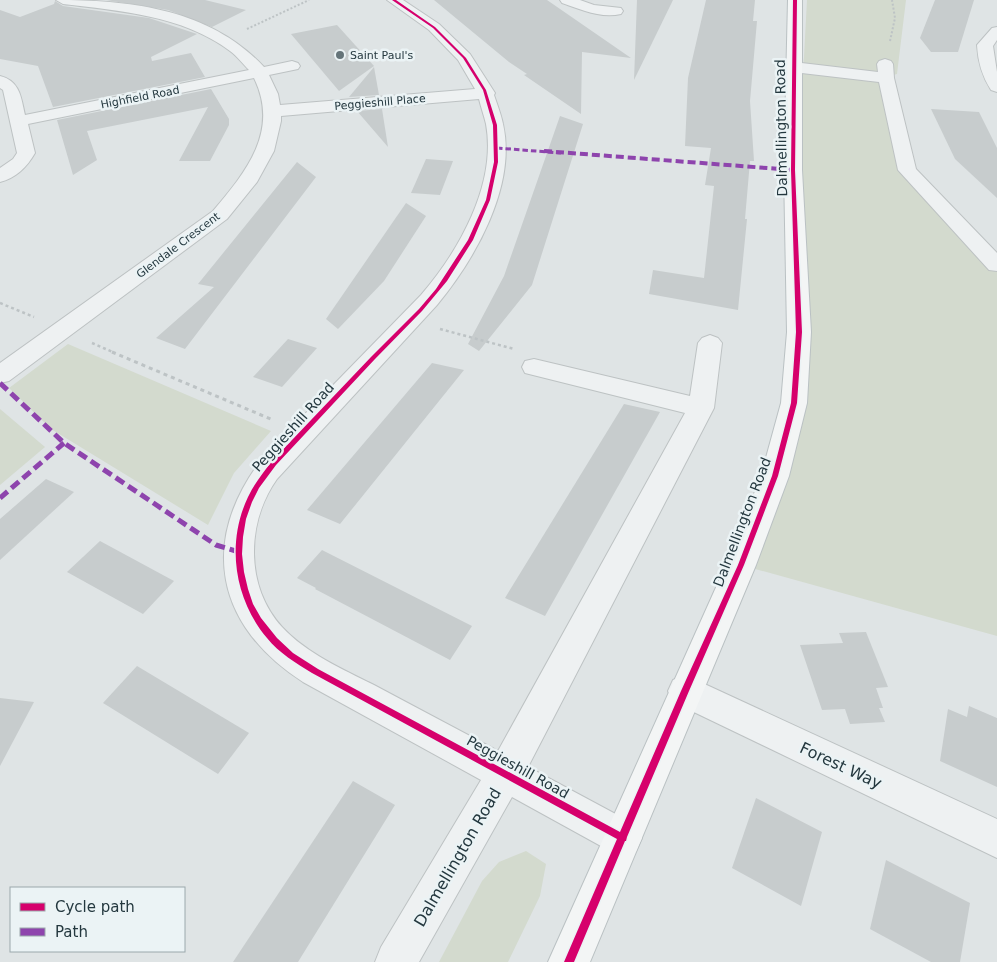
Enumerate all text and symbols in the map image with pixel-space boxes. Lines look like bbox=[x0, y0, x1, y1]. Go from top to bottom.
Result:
marker: Saint Paul's bbox=[334, 49, 346, 61]
place label: Saint Paul's bbox=[350, 49, 413, 62]
street label: Dalmellington Road bbox=[772, 59, 790, 197]
street label: Highfield Road bbox=[100, 83, 181, 112]
street label: Peggieshill Place bbox=[334, 92, 426, 113]
street label: Glendale Crescent bbox=[134, 209, 223, 281]
street label: Peggieshill Road bbox=[249, 379, 337, 475]
street label: Dalmellington Road bbox=[710, 455, 774, 589]
street label: Peggieshill Road bbox=[464, 732, 572, 802]
street label: Forest Way bbox=[797, 738, 885, 793]
street label: Dalmellington Road bbox=[410, 784, 505, 930]
legend bbox=[10, 887, 185, 952]
text: Cycle path bbox=[55, 898, 135, 916]
text: Path bbox=[55, 923, 88, 941]

